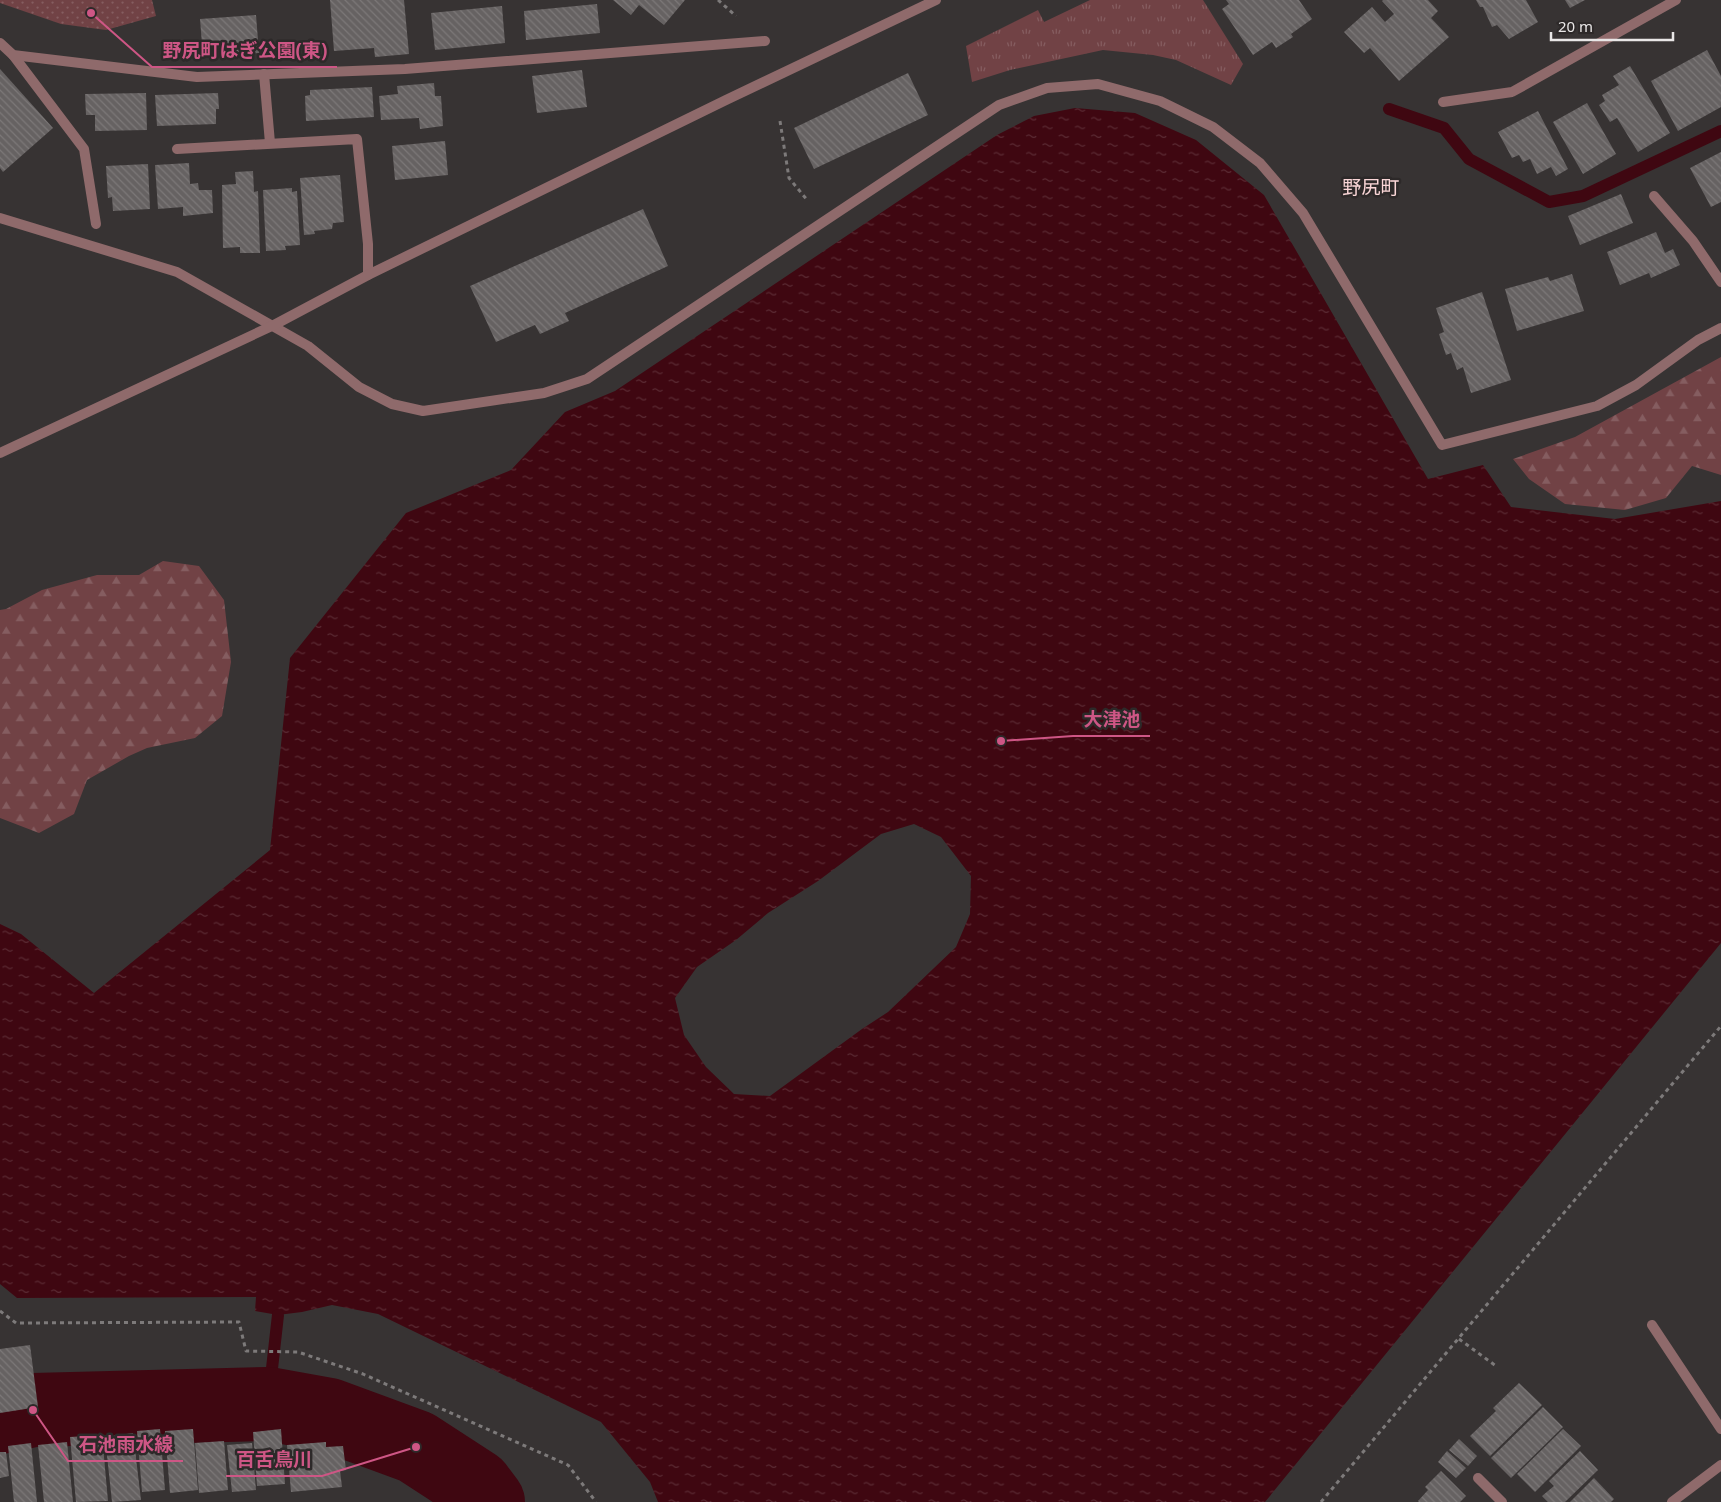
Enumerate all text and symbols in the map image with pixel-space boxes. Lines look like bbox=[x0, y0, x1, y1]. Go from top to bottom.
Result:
scale bar bbox=[1551, 10, 1674, 42]
text: 20 m bbox=[1558, 16, 1593, 36]
callout: 野尻町はぎ公園(東) bbox=[152, 33, 337, 67]
text: 野尻町はぎ公園(東) bbox=[163, 37, 327, 63]
district label: 野尻町 bbox=[1342, 174, 1400, 200]
callout: 大津池 bbox=[1073, 702, 1150, 736]
text: 大津池 bbox=[1083, 706, 1141, 732]
callout: 石池雨水線 bbox=[68, 1427, 183, 1461]
text: 石池雨水線 bbox=[78, 1431, 174, 1457]
callout: 百舌鳥川 bbox=[226, 1442, 322, 1476]
text: 百舌鳥川 bbox=[236, 1446, 312, 1472]

